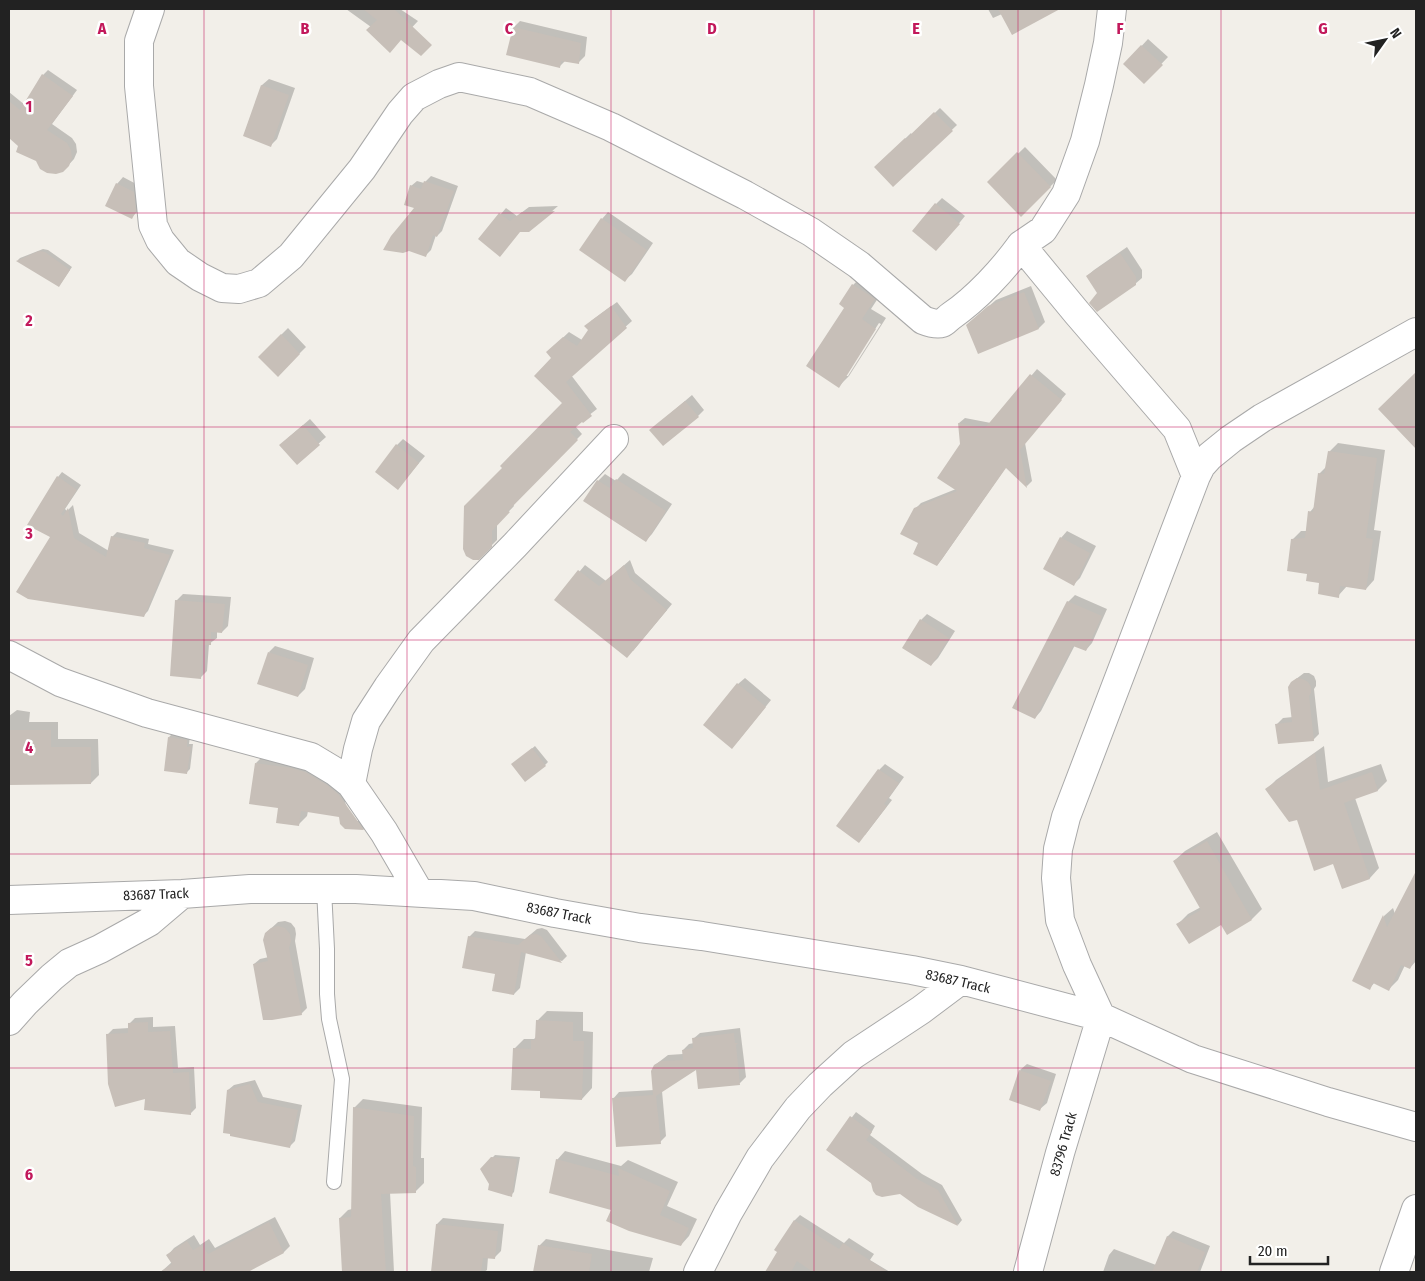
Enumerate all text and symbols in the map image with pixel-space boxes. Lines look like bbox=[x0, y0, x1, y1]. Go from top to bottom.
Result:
north arrow bbox=[1360, 15, 1410, 65]
text: A bbox=[97, 19, 107, 38]
text: B bbox=[301, 19, 310, 38]
text: C bbox=[505, 19, 514, 38]
text: D bbox=[707, 19, 717, 38]
text: E bbox=[912, 19, 920, 38]
text: F bbox=[1116, 19, 1124, 38]
text: G bbox=[1318, 19, 1328, 38]
text: N bbox=[1386, 25, 1405, 41]
text: 1 bbox=[26, 97, 32, 116]
text: 2 bbox=[24, 311, 33, 330]
text: 3 bbox=[24, 524, 33, 543]
text: 4 bbox=[25, 738, 33, 757]
street label: 83687 Track bbox=[123, 885, 190, 904]
street label: 83687 Track bbox=[525, 899, 593, 928]
text: 5 bbox=[25, 951, 33, 970]
street label: 83687 Track bbox=[924, 966, 992, 997]
street label: 83796 Track bbox=[1046, 1110, 1081, 1178]
text: 6 bbox=[25, 1165, 33, 1184]
scale bar bbox=[1250, 1234, 1328, 1266]
text: 20 m bbox=[1258, 1242, 1288, 1260]

